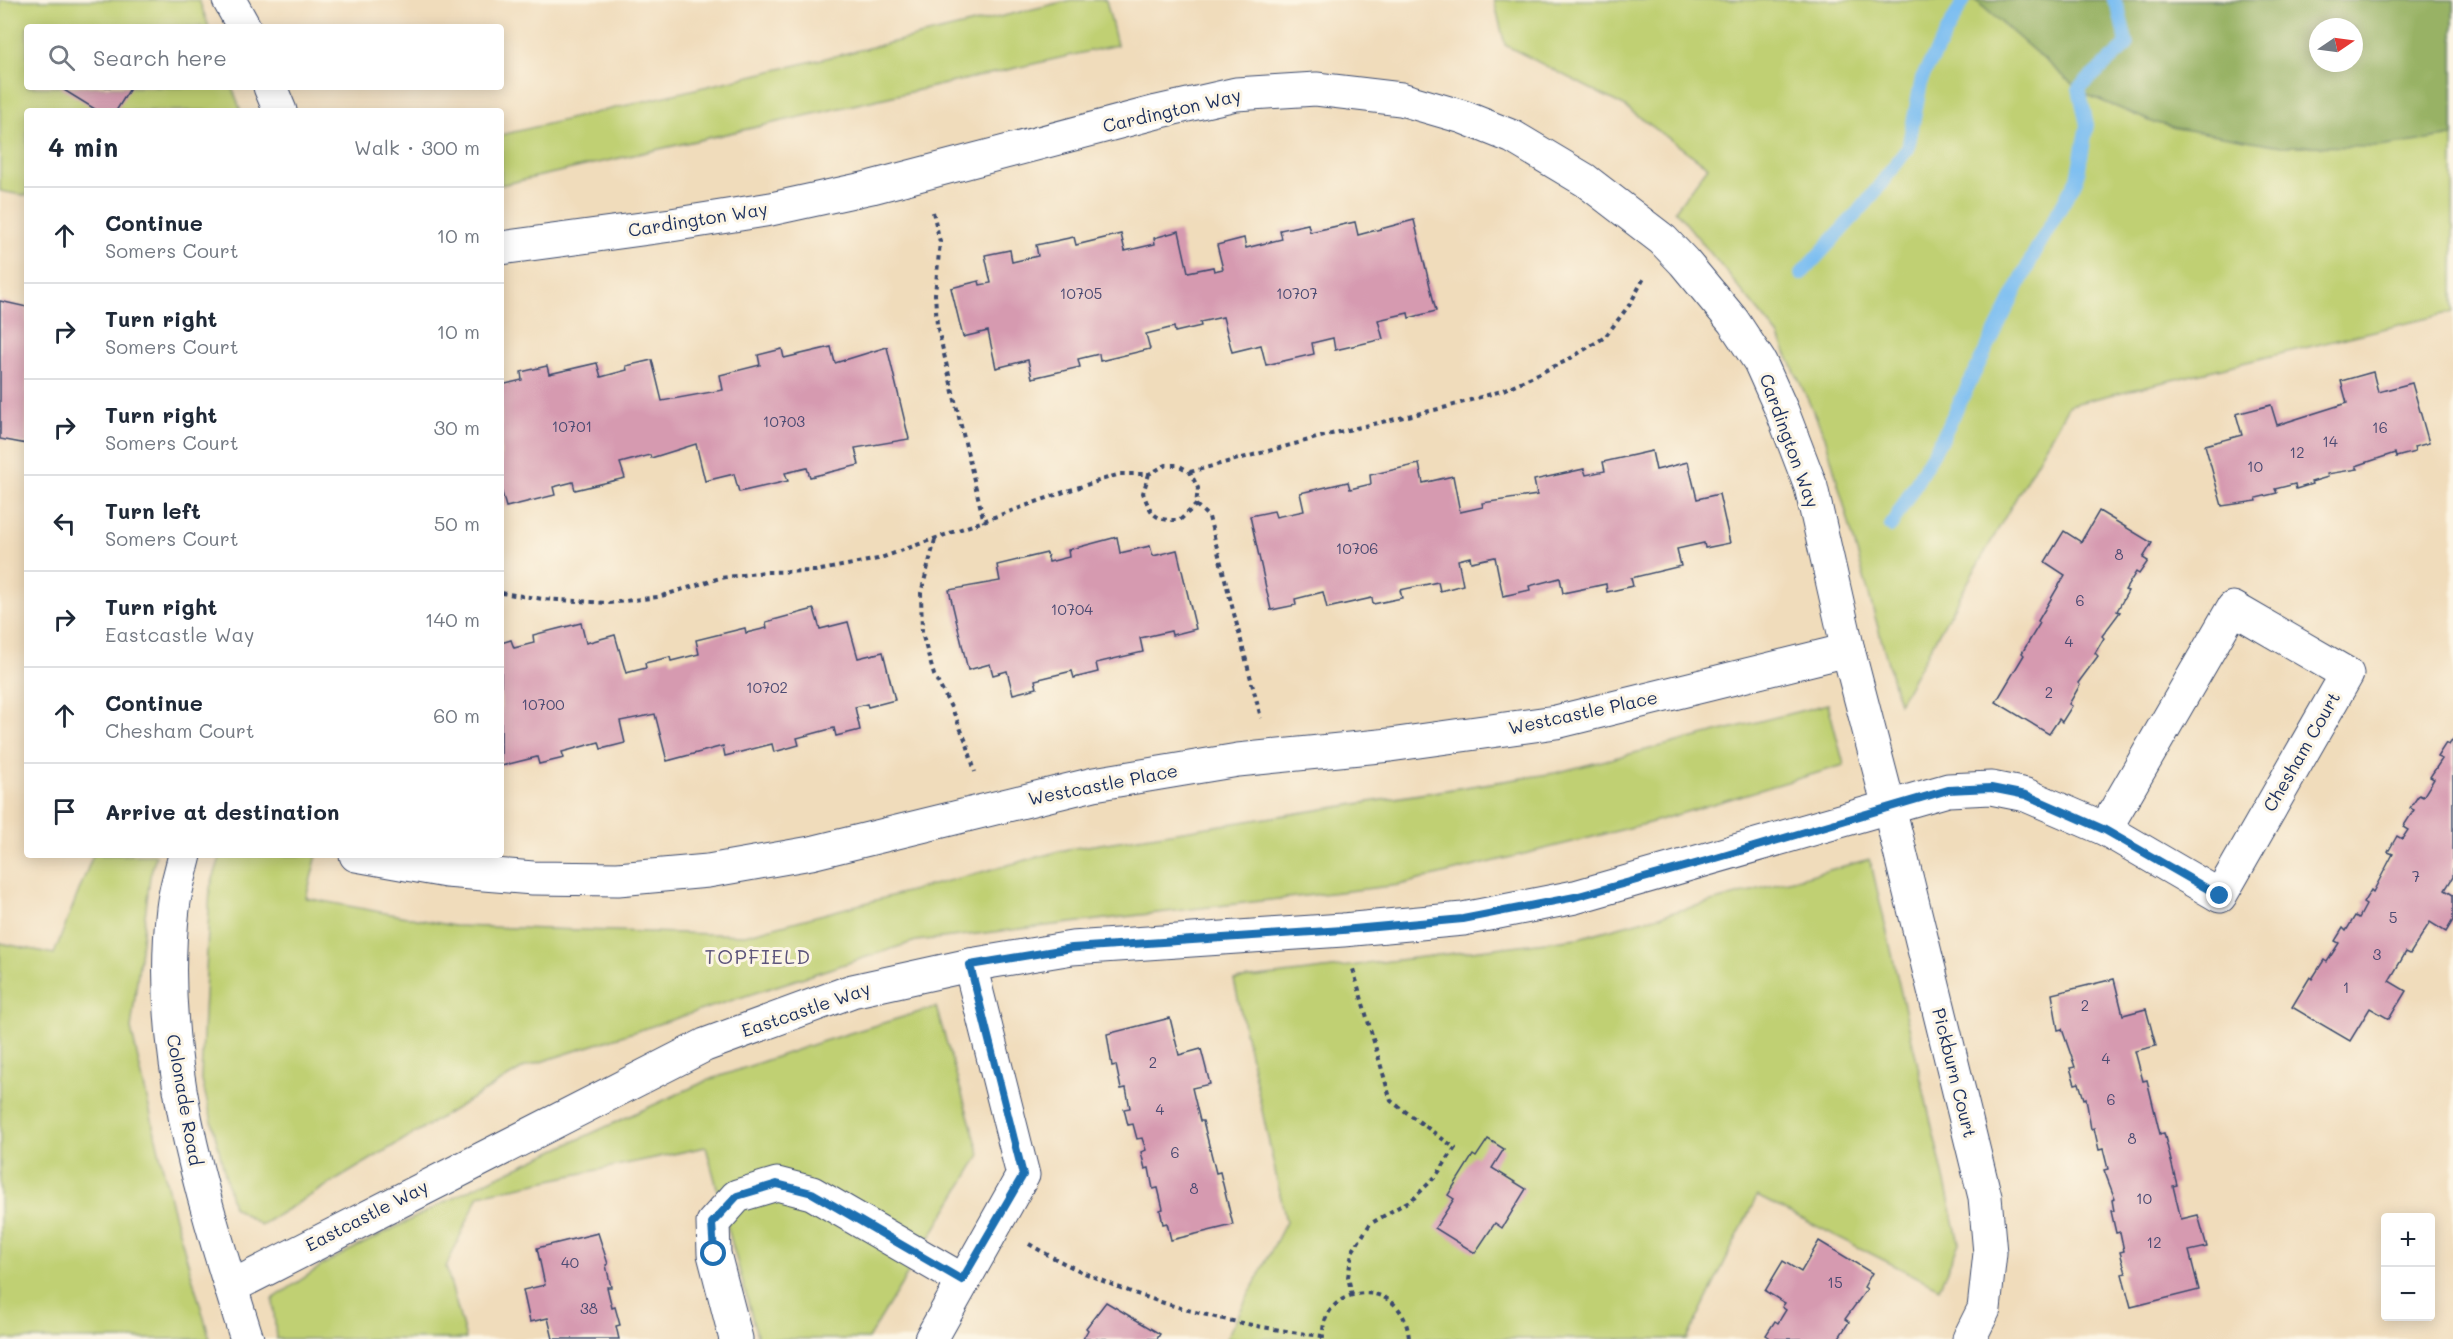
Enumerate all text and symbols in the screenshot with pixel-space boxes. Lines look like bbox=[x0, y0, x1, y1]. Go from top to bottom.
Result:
north arrow bbox=[2309, 18, 2363, 72]
search box bbox=[24, 24, 504, 90]
icon: search bbox=[45, 41, 78, 74]
text: Search here bbox=[93, 43, 227, 72]
street label: Cardington Way bbox=[1100, 82, 1243, 138]
text: 4 min bbox=[48, 130, 118, 164]
text: Walk · 300 m bbox=[354, 134, 480, 160]
street label: Cardington Way bbox=[626, 196, 769, 242]
text: Continue bbox=[105, 208, 203, 237]
icon: ahead bbox=[48, 219, 81, 252]
text: 10 m bbox=[436, 222, 480, 248]
text: Somers Court bbox=[105, 237, 239, 263]
house number: 10705 bbox=[1060, 283, 1102, 303]
house number: 10707 bbox=[1276, 283, 1318, 303]
text: Turn right bbox=[105, 304, 217, 333]
icon: right bbox=[48, 315, 81, 348]
text: 10 m bbox=[436, 318, 480, 344]
text: Somers Court bbox=[105, 333, 239, 359]
street label: Cardington Way bbox=[1755, 370, 1825, 511]
text: Turn right bbox=[105, 400, 217, 429]
icon: right bbox=[48, 411, 81, 444]
house number: 10703 bbox=[763, 411, 805, 431]
text: 30 m bbox=[434, 414, 480, 440]
house number: 10701 bbox=[552, 416, 592, 436]
house number: 16 bbox=[2372, 417, 2388, 437]
text: Somers Court bbox=[105, 429, 239, 455]
house number: 14 bbox=[2322, 431, 2338, 451]
house number: 12 bbox=[2289, 442, 2305, 462]
house number: 10 bbox=[2247, 456, 2263, 476]
text: Turn left bbox=[105, 496, 201, 525]
icon: left bbox=[48, 507, 81, 540]
text: 50 m bbox=[434, 510, 480, 536]
text: Somers Court bbox=[105, 525, 239, 551]
house number: 10706 bbox=[1336, 538, 1378, 558]
house number: 8 bbox=[2114, 544, 2124, 564]
house number: 6 bbox=[2075, 590, 2085, 610]
text: Turn right bbox=[105, 592, 217, 621]
house number: 10704 bbox=[1051, 599, 1093, 619]
icon: right bbox=[48, 603, 81, 636]
text: 140 m bbox=[425, 606, 480, 632]
text: Eastcastle Way bbox=[105, 621, 254, 647]
house number: 4 bbox=[2065, 631, 2074, 651]
house number: 10702 bbox=[746, 677, 788, 697]
house number: 2 bbox=[2045, 682, 2053, 702]
street label: Westcastle Place bbox=[1506, 684, 1660, 740]
street label: Chesham Court bbox=[2257, 687, 2345, 816]
text: Continue bbox=[105, 688, 203, 717]
house number: 10700 bbox=[522, 694, 564, 714]
icon: ahead bbox=[48, 699, 81, 732]
text: 60 m bbox=[433, 702, 480, 728]
text: Chesham Court bbox=[105, 717, 255, 743]
street label: Westcastle Place bbox=[1026, 758, 1180, 810]
icon: arrive bbox=[48, 795, 81, 828]
text: Arrive at destination bbox=[105, 797, 340, 826]
house number: 7 bbox=[2412, 866, 2420, 886]
route end bbox=[2206, 882, 2232, 908]
house number: 5 bbox=[2389, 907, 2397, 927]
district label: TOPFIELD bbox=[705, 943, 811, 969]
house number: 3 bbox=[2373, 944, 2382, 964]
street label: Eastcastle Way bbox=[738, 976, 873, 1042]
house number: 1 bbox=[2343, 977, 2349, 997]
house number: 2 bbox=[2081, 995, 2089, 1015]
street label: Pickburn Court bbox=[1927, 1005, 1983, 1140]
street label: Colonade Road bbox=[162, 1032, 208, 1167]
house number: 4 bbox=[2102, 1048, 2111, 1068]
house number: 2 bbox=[1149, 1052, 1157, 1072]
house number: 6 bbox=[2106, 1089, 2116, 1109]
house number: 4 bbox=[1156, 1099, 1165, 1119]
house number: 8 bbox=[2127, 1128, 2137, 1148]
house number: 6 bbox=[1170, 1142, 1180, 1162]
street label: Eastcastle Way bbox=[301, 1174, 432, 1256]
house number: 8 bbox=[1189, 1178, 1199, 1198]
house number: 10 bbox=[2136, 1188, 2152, 1208]
map controls bbox=[2381, 1213, 2435, 1321]
button: + bbox=[2381, 1213, 2435, 1267]
house number: 12 bbox=[2146, 1232, 2162, 1252]
route start bbox=[700, 1240, 726, 1266]
house number: 40 bbox=[561, 1252, 579, 1272]
button: − bbox=[2381, 1267, 2435, 1321]
house number: 15 bbox=[1827, 1272, 1843, 1292]
house number: 38 bbox=[580, 1298, 598, 1318]

